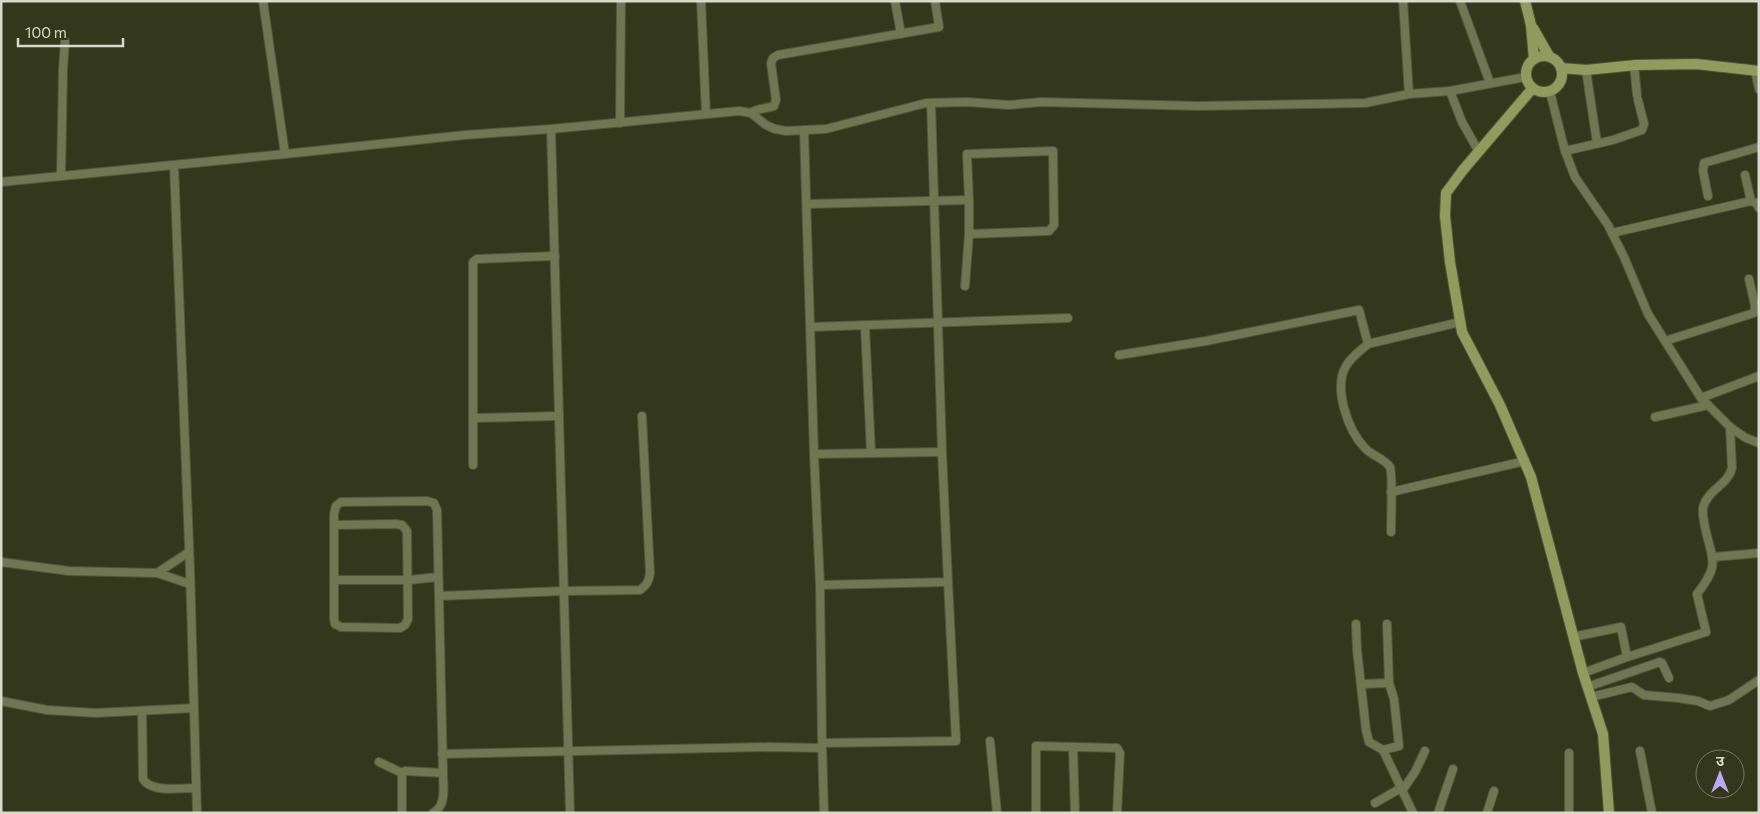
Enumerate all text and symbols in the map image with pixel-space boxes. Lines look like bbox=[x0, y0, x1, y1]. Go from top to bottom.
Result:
scale bar bbox=[18, 15, 122, 47]
text: 100 m bbox=[25, 23, 67, 41]
north arrow bbox=[1695, 749, 1745, 799]
text: उ bbox=[1716, 752, 1725, 769]

